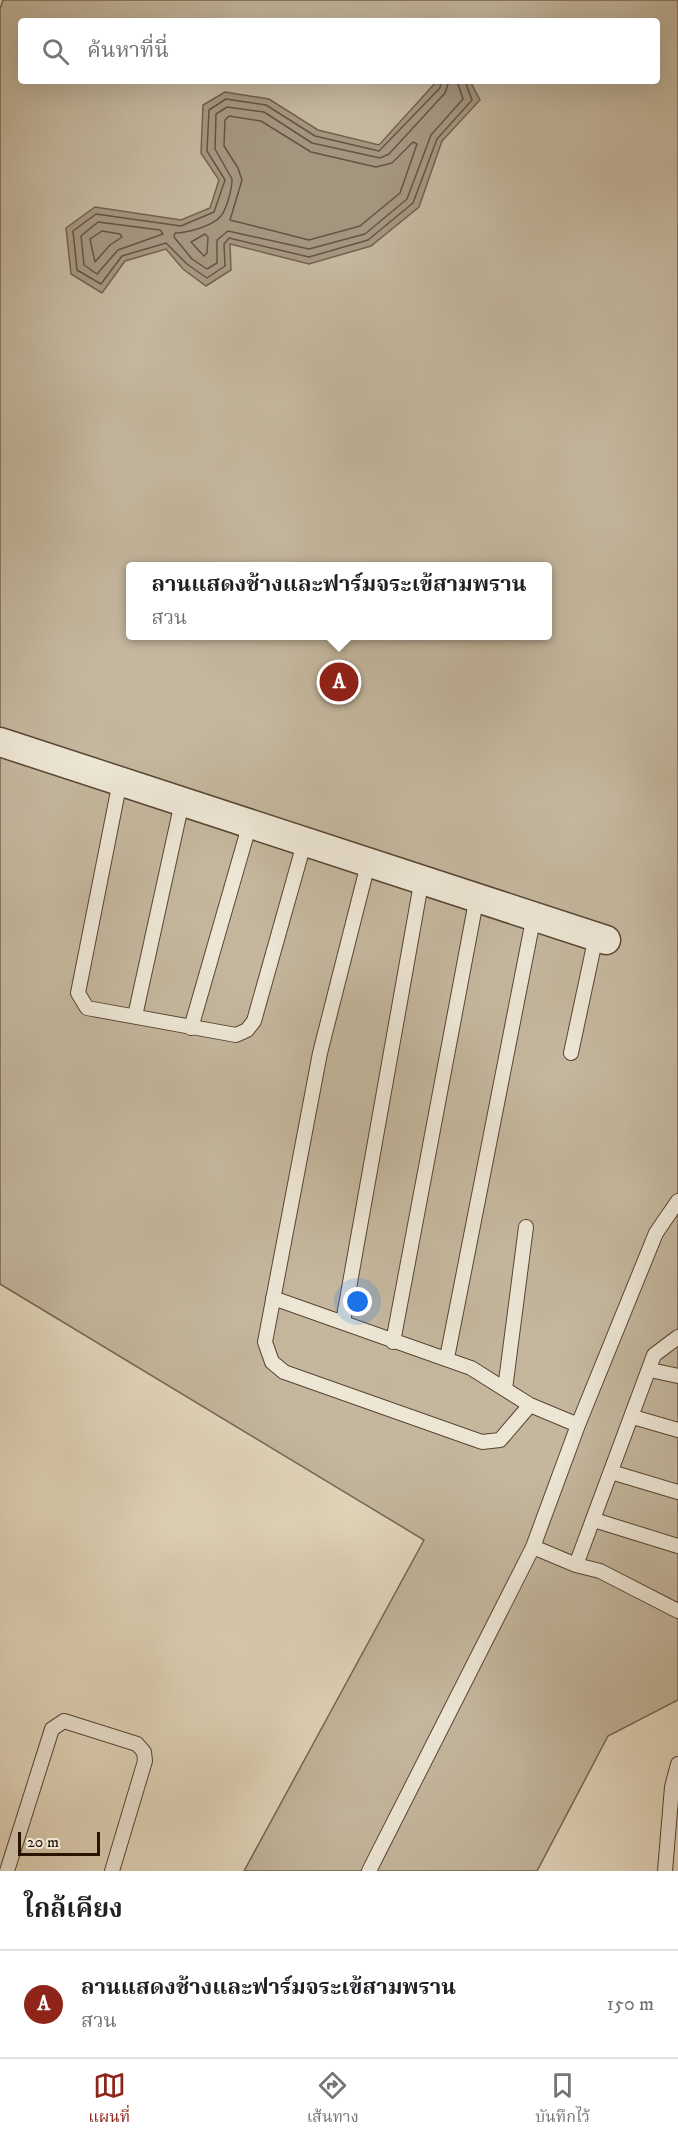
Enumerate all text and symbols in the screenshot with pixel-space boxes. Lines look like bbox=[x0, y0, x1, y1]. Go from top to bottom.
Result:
search box bbox=[18, 18, 660, 84]
icon: search bbox=[39, 35, 72, 68]
text: ค้นหาที่นี่ bbox=[87, 37, 169, 64]
popup bbox=[126, 562, 552, 640]
text: ลานแสดงช้างและฟาร์มจระเข้สามพราน bbox=[151, 571, 527, 598]
text: สวน bbox=[151, 606, 187, 631]
pin: A bbox=[320, 660, 358, 704]
your location bbox=[343, 1287, 372, 1316]
scale bar bbox=[18, 1829, 100, 1856]
text: 20 m bbox=[27, 1832, 59, 1852]
text: ใกล้เคียง bbox=[24, 1893, 123, 1926]
text: ลานแสดงช้างและฟาร์มจระเข้สามพราน bbox=[81, 1974, 456, 2001]
text: A bbox=[37, 1992, 50, 2017]
text: 150 m bbox=[607, 1992, 654, 2017]
text: สวน bbox=[81, 2009, 117, 2034]
tab: แผนที่ bbox=[88, 2069, 130, 2131]
tab: เส้นทาง bbox=[307, 2069, 359, 2131]
tab: บันทึกไว้ bbox=[535, 2069, 590, 2131]

